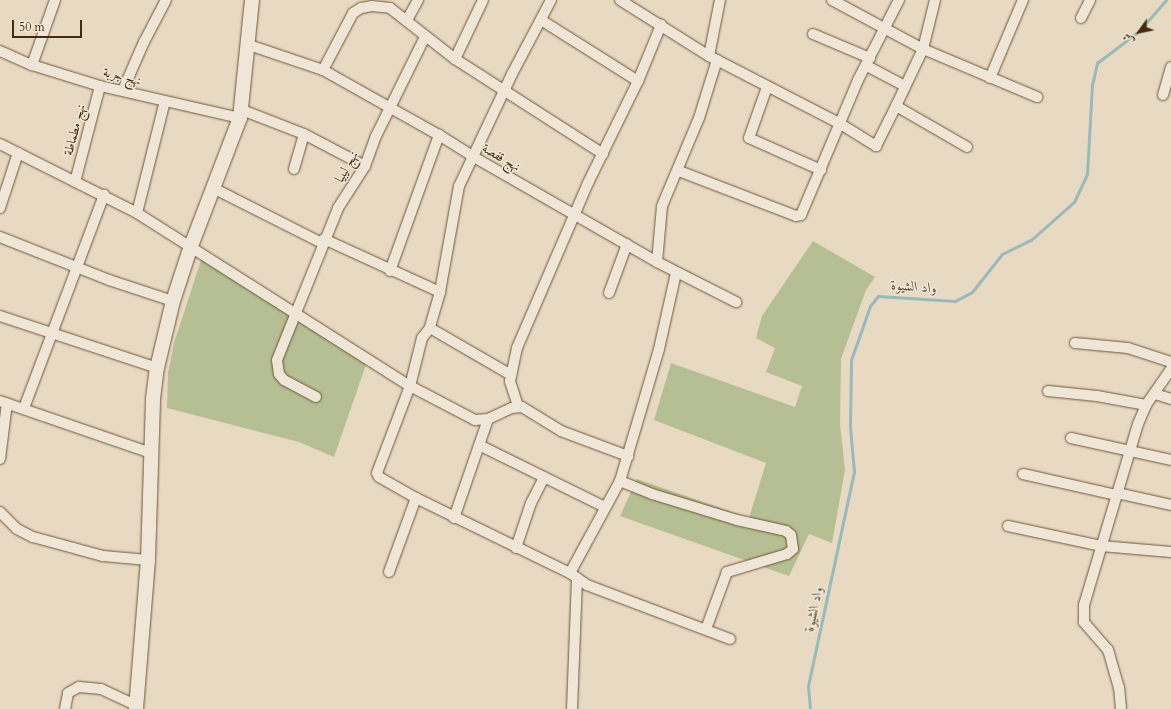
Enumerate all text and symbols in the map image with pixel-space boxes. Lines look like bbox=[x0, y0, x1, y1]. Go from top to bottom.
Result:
scale bar bbox=[14, 12, 84, 38]
north arrow bbox=[1119, 12, 1159, 52]
text: 50 m bbox=[19, 19, 45, 35]
text: ش bbox=[1119, 30, 1138, 47]
street label: نهج جربة bbox=[101, 65, 143, 89]
street label: نهج مطماطة bbox=[61, 103, 89, 157]
street label: نهج قفصة bbox=[479, 141, 523, 175]
street label: نهج ليبيا bbox=[332, 149, 362, 185]
water label: واد الشيوة bbox=[891, 277, 937, 297]
water label: واد الشيوة bbox=[801, 585, 827, 633]

